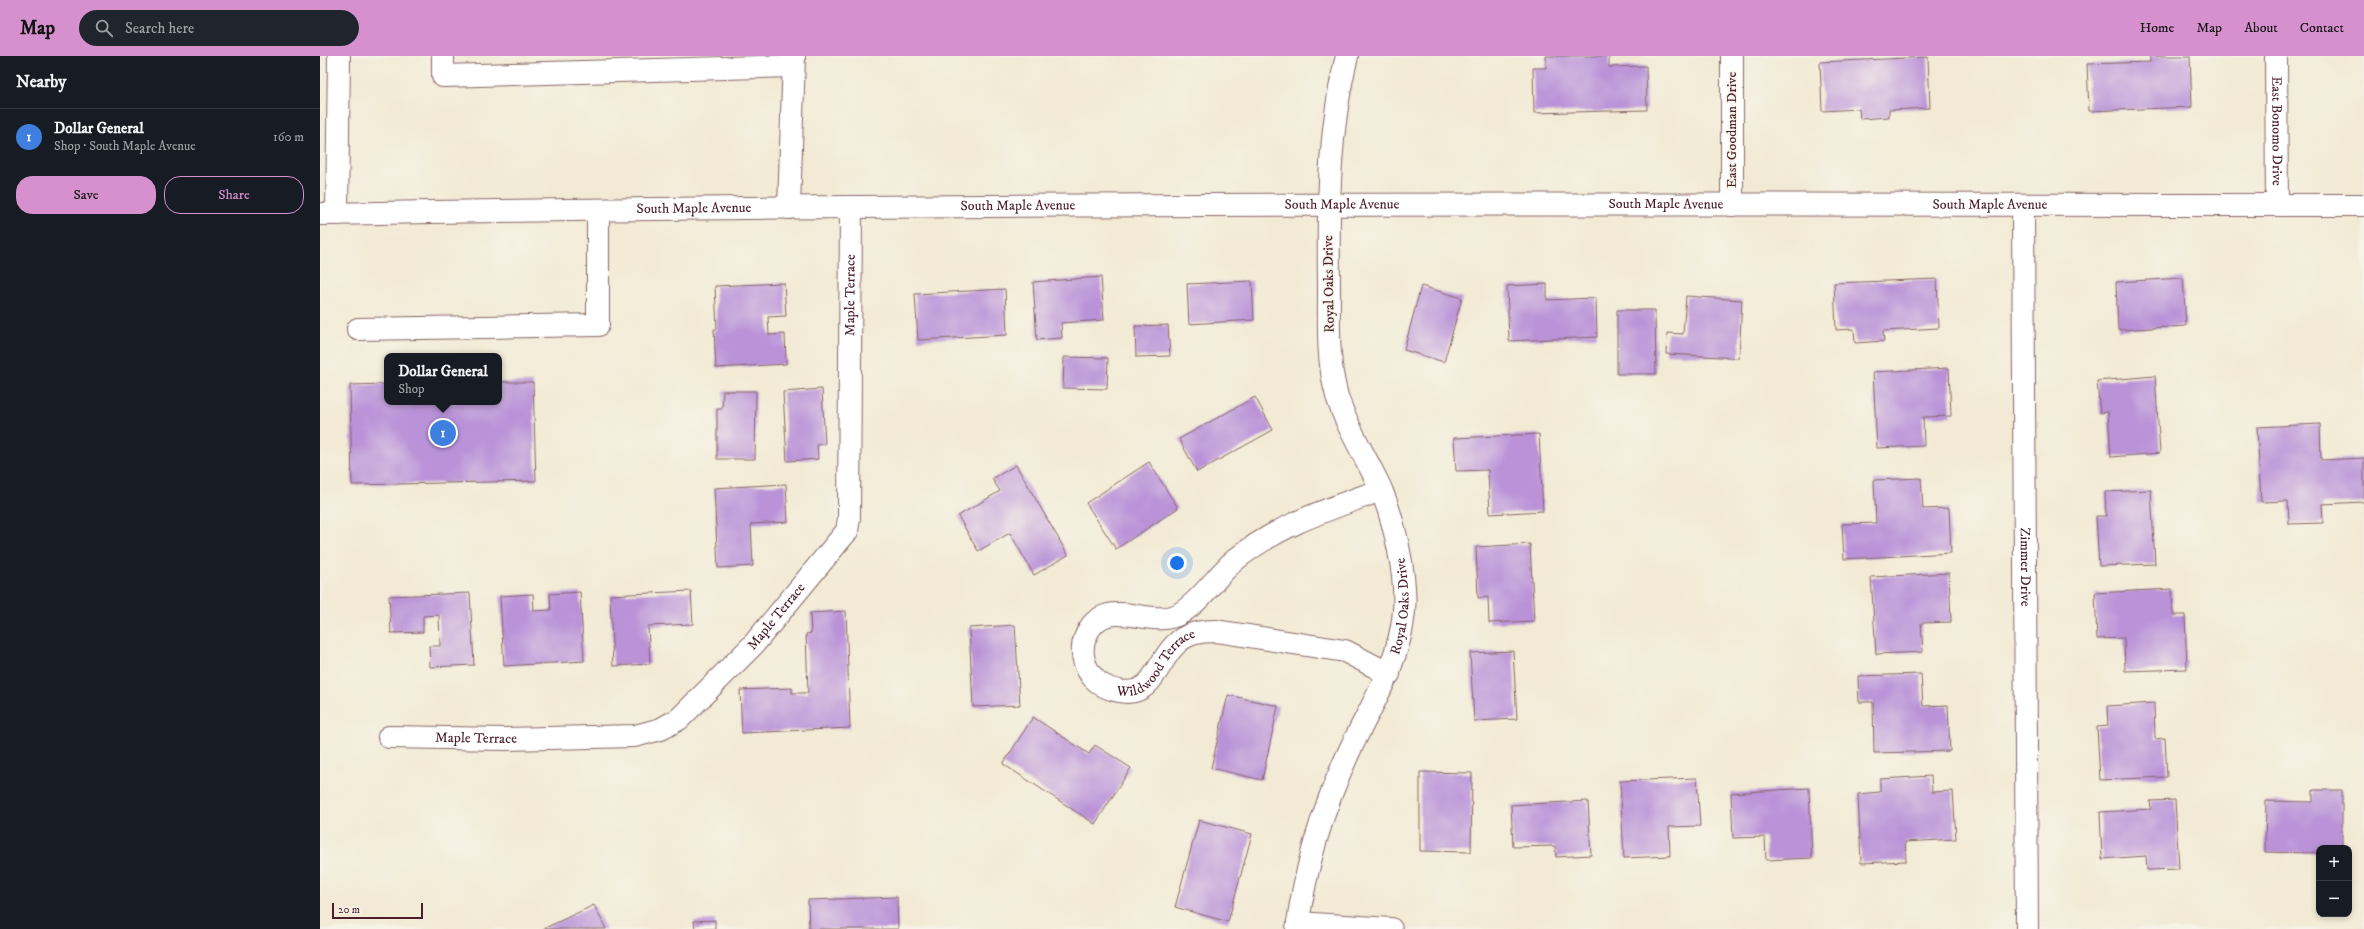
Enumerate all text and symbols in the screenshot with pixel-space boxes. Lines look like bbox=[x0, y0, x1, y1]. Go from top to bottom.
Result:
search box bbox=[79, 10, 359, 46]
text: Map bbox=[20, 17, 55, 40]
icon: search bbox=[93, 17, 115, 39]
text: Search here bbox=[125, 19, 194, 38]
text: Home bbox=[2140, 19, 2174, 37]
text: Map bbox=[2196, 19, 2222, 37]
text: About bbox=[2244, 19, 2278, 37]
text: Contact bbox=[2300, 19, 2344, 37]
text: Nearby bbox=[16, 71, 66, 93]
street label: East Goodman Drive bbox=[1723, 72, 1741, 188]
street label: East Bonomo Drive bbox=[2267, 76, 2286, 186]
text: Dollar General bbox=[54, 119, 144, 138]
text: 1 bbox=[27, 129, 31, 145]
text: 160 m bbox=[273, 129, 304, 145]
text: Shop · South Maple Avenue bbox=[54, 138, 196, 154]
button: Save bbox=[16, 176, 156, 214]
button: Share bbox=[164, 176, 304, 214]
street label: South Maple Avenue bbox=[1609, 195, 1724, 213]
street label: South Maple Avenue bbox=[960, 196, 1076, 215]
street label: South Maple Avenue bbox=[1284, 196, 1400, 214]
street label: South Maple Avenue bbox=[1933, 196, 2048, 214]
street label: South Maple Avenue bbox=[636, 199, 752, 218]
street label: Royal Oaks Drive bbox=[1319, 235, 1339, 333]
street label: Maple Terrace bbox=[841, 254, 860, 336]
popup bbox=[384, 353, 502, 405]
text: Dollar General bbox=[398, 362, 488, 381]
text: Shop bbox=[398, 381, 425, 397]
pin: 1 bbox=[430, 418, 456, 448]
street label: Zimmer Drive bbox=[2016, 528, 2034, 607]
your location bbox=[1167, 553, 1187, 573]
street label: Royal Oaks Drive bbox=[1386, 556, 1413, 657]
street label: Maple Terrace bbox=[743, 579, 810, 654]
street label: Wildwood Terrace bbox=[1115, 625, 1197, 701]
street label: Maple Terrace bbox=[435, 729, 517, 748]
map controls bbox=[2316, 845, 2352, 917]
button: + bbox=[2316, 845, 2352, 881]
button: − bbox=[2316, 881, 2352, 917]
scale bar bbox=[332, 901, 423, 920]
text: 20 m bbox=[338, 903, 360, 917]

